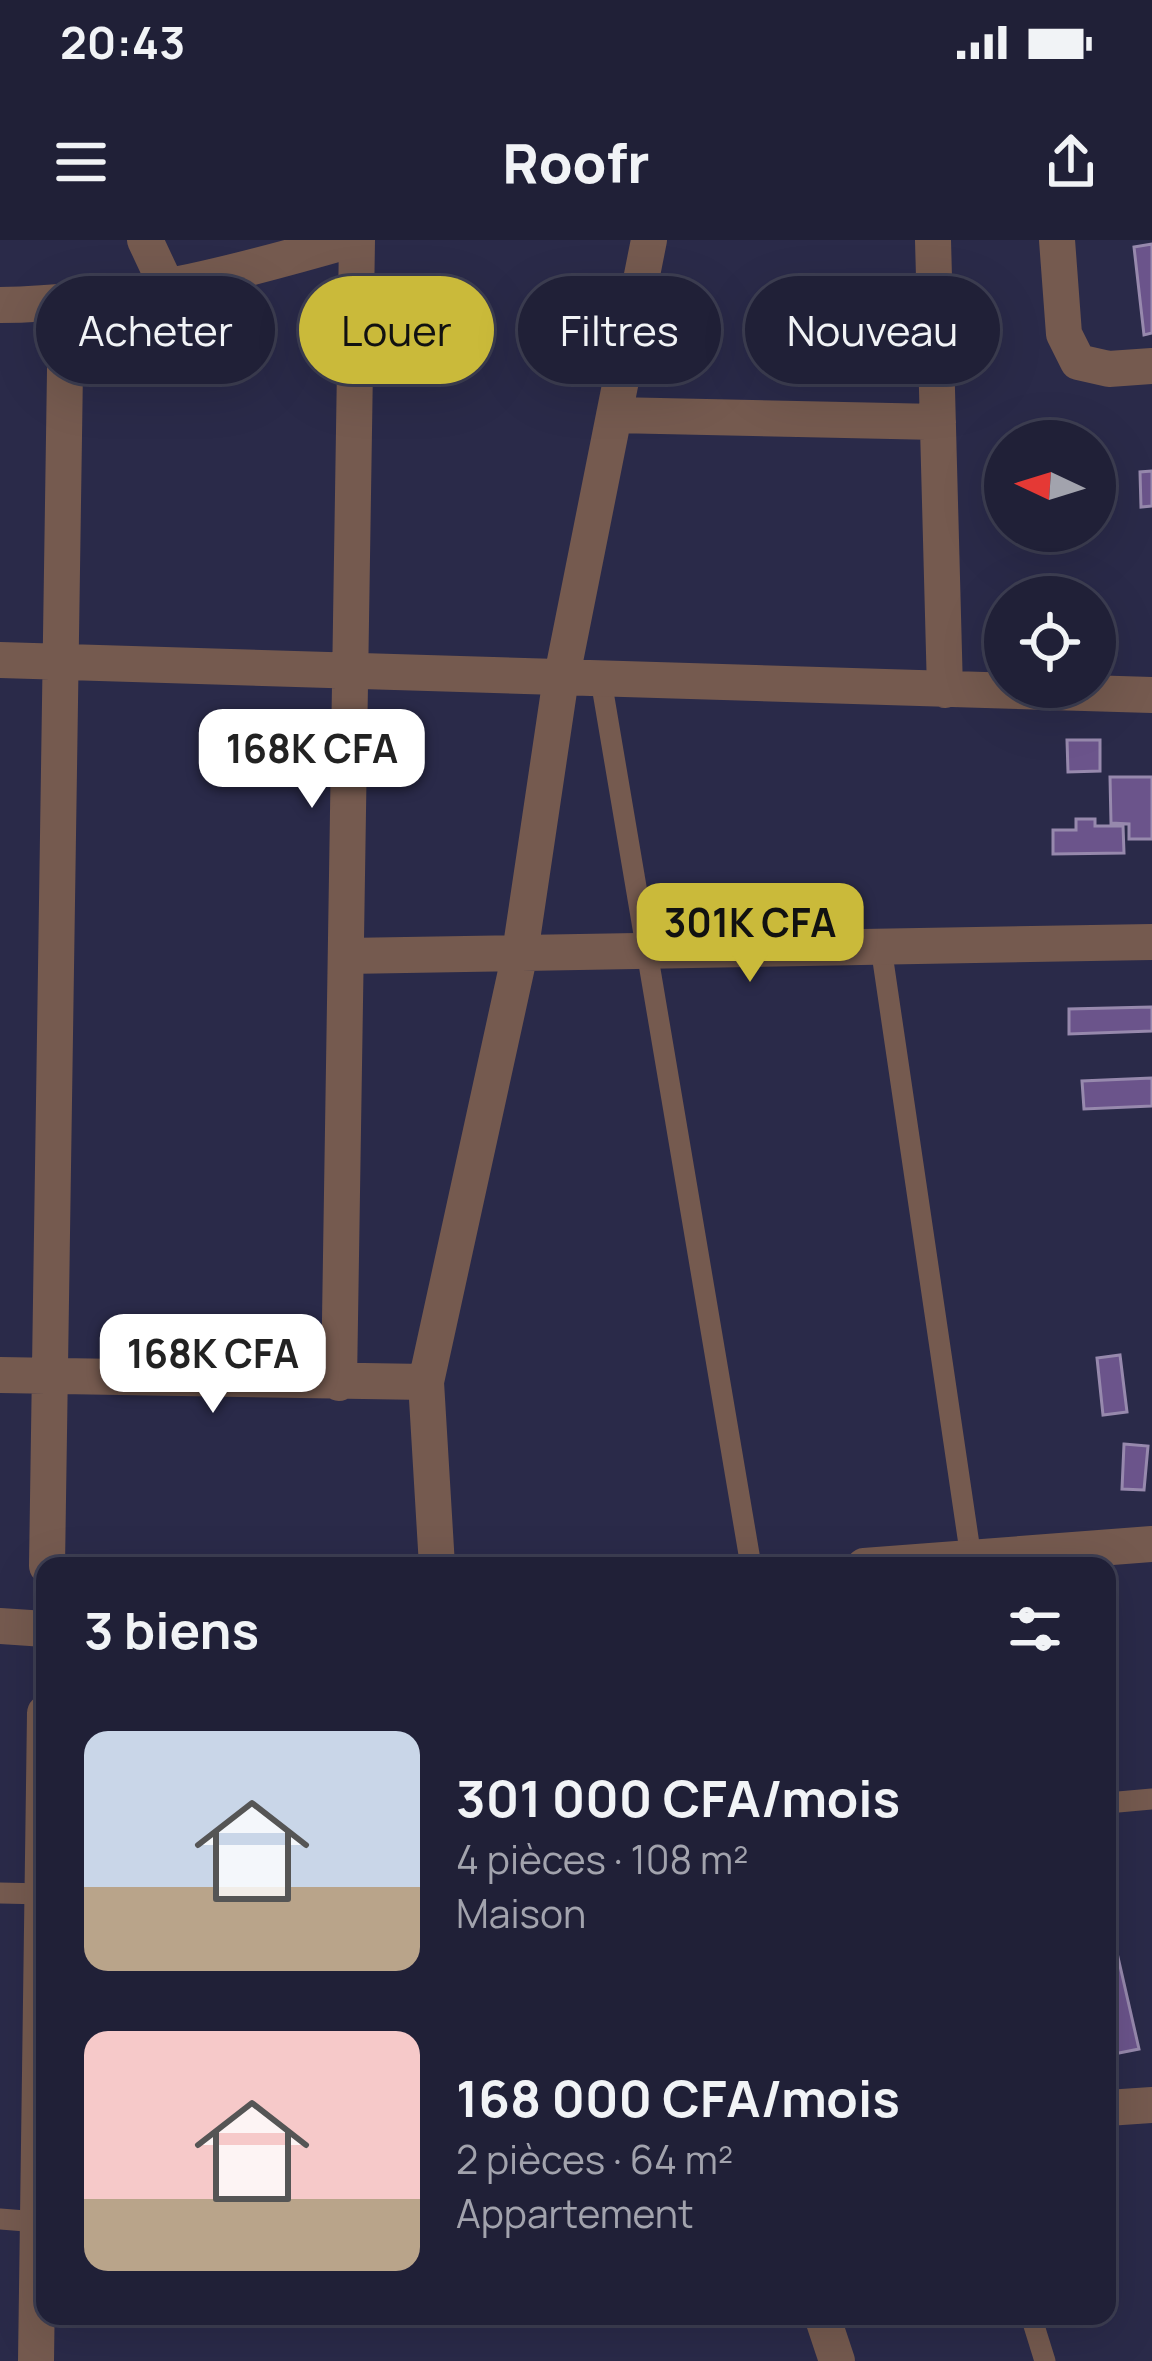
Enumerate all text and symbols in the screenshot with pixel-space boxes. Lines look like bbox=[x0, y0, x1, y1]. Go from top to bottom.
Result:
text: 20:43 bbox=[60, 11, 185, 73]
text: Roofr bbox=[503, 125, 650, 199]
icon: menu bbox=[48, 129, 114, 195]
icon: share bbox=[1038, 129, 1104, 195]
chip: Acheter bbox=[36, 276, 275, 384]
chip: Louer bbox=[299, 276, 494, 384]
chip: Filtres bbox=[518, 276, 721, 384]
chip: Nouveau bbox=[745, 276, 1000, 384]
north arrow bbox=[984, 420, 1116, 552]
map controls bbox=[984, 420, 1116, 708]
button: locate bbox=[984, 576, 1116, 708]
pin: 168K CFA bbox=[188, 709, 436, 811]
text: 168K CFA bbox=[226, 721, 398, 775]
pin: 301K CFA bbox=[626, 883, 874, 985]
text: 301K CFA bbox=[664, 895, 836, 949]
pin: 168K CFA bbox=[89, 1314, 337, 1416]
text: 168K CFA bbox=[127, 1326, 299, 1380]
text: 3 biens bbox=[84, 1595, 259, 1664]
icon: filters bbox=[1002, 1596, 1068, 1662]
text: 301 000 CFA/mois bbox=[456, 1763, 900, 1832]
icon: home bbox=[180, 1779, 324, 1923]
text: 4 pièces · 108 m² bbox=[456, 1832, 749, 1886]
text: Maison bbox=[456, 1886, 586, 1940]
text: 168 000 CFA/mois bbox=[456, 2063, 900, 2132]
icon: home bbox=[180, 2079, 324, 2223]
text: 2 pièces · 64 m² bbox=[456, 2132, 733, 2186]
text: Appartement bbox=[456, 2186, 694, 2240]

